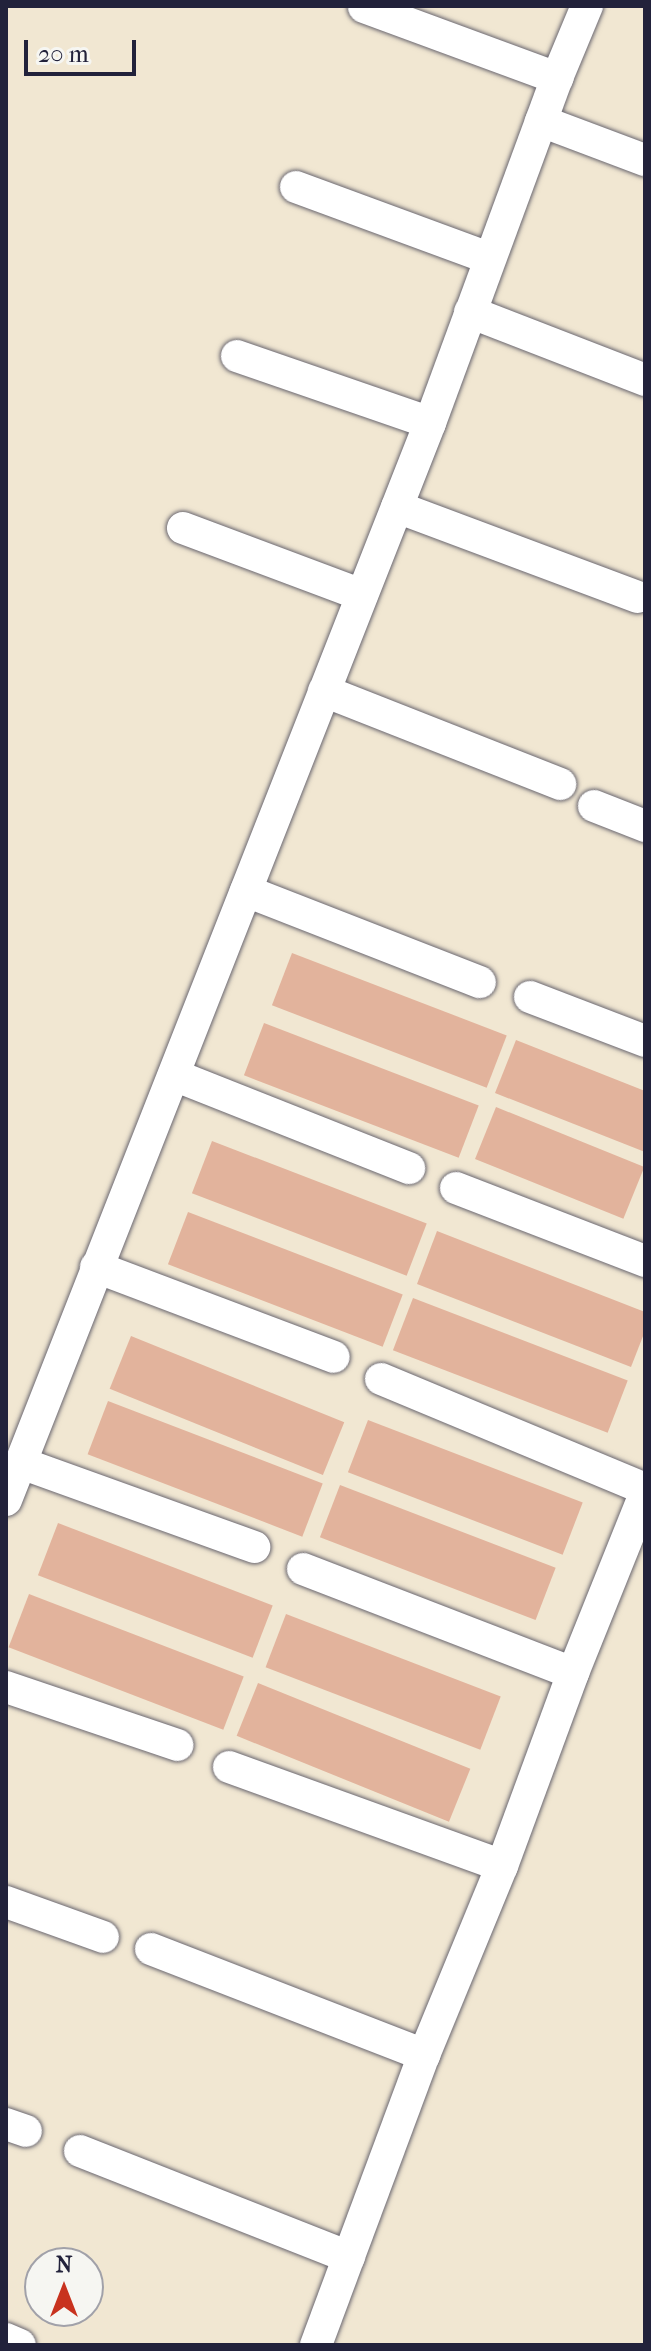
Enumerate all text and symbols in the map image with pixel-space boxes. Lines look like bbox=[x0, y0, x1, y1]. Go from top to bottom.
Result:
scale bar bbox=[28, 24, 140, 74]
text: 20 m bbox=[38, 40, 89, 68]
north arrow bbox=[24, 2247, 104, 2327]
text: N bbox=[56, 2252, 72, 2278]

